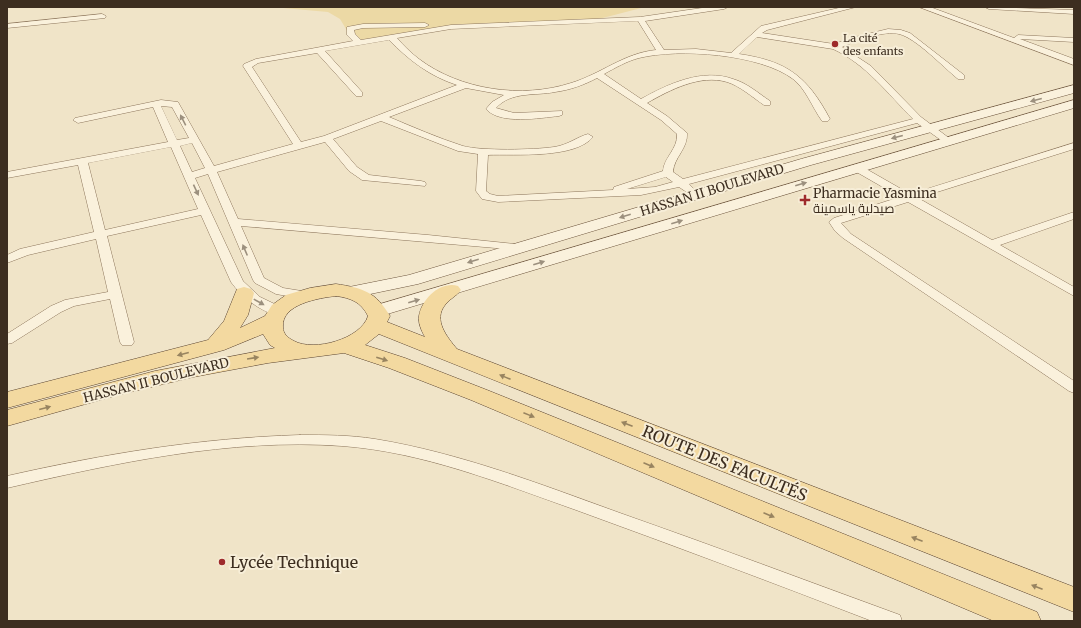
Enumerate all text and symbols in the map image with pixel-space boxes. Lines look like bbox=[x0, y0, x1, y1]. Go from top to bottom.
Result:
place label: La cité des enfants bbox=[843, 31, 903, 58]
marker: La cité des enfants bbox=[830, 39, 840, 49]
one-way arrow bbox=[1030, 97, 1042, 103]
one-way arrow bbox=[180, 114, 187, 126]
one-way arrow bbox=[891, 134, 903, 140]
street label: HASSAN II BOULEVARD bbox=[638, 160, 786, 220]
one-way arrow bbox=[796, 181, 808, 187]
one-way arrow bbox=[193, 185, 199, 196]
place label: Pharmacie Yasmina صيدلية ياسمينة bbox=[813, 185, 937, 217]
marker: Pharmacie Yasmina صيدلية ياسمينة bbox=[800, 195, 810, 205]
one-way arrow bbox=[618, 213, 630, 219]
one-way arrow bbox=[671, 219, 683, 225]
one-way arrow bbox=[242, 244, 248, 255]
one-way arrow bbox=[467, 258, 479, 264]
one-way arrow bbox=[533, 260, 545, 266]
one-way arrow bbox=[408, 297, 421, 303]
one-way arrow bbox=[253, 298, 264, 305]
one-way arrow bbox=[177, 351, 189, 357]
street label: HASSAN II BOULEVARD bbox=[81, 354, 231, 406]
one-way arrow bbox=[247, 355, 259, 361]
one-way arrow bbox=[376, 356, 388, 362]
one-way arrow bbox=[500, 374, 511, 380]
one-way arrow bbox=[38, 404, 51, 410]
one-way arrow bbox=[524, 413, 536, 419]
one-way arrow bbox=[621, 421, 632, 427]
street label: ROUTE DES FACULTÉS bbox=[640, 421, 810, 505]
one-way arrow bbox=[644, 462, 655, 468]
one-way arrow bbox=[764, 513, 776, 519]
one-way arrow bbox=[910, 536, 922, 542]
place label: Lycée Technique bbox=[230, 552, 358, 572]
marker: Lycée Technique bbox=[217, 557, 227, 567]
one-way arrow bbox=[1031, 583, 1043, 589]

